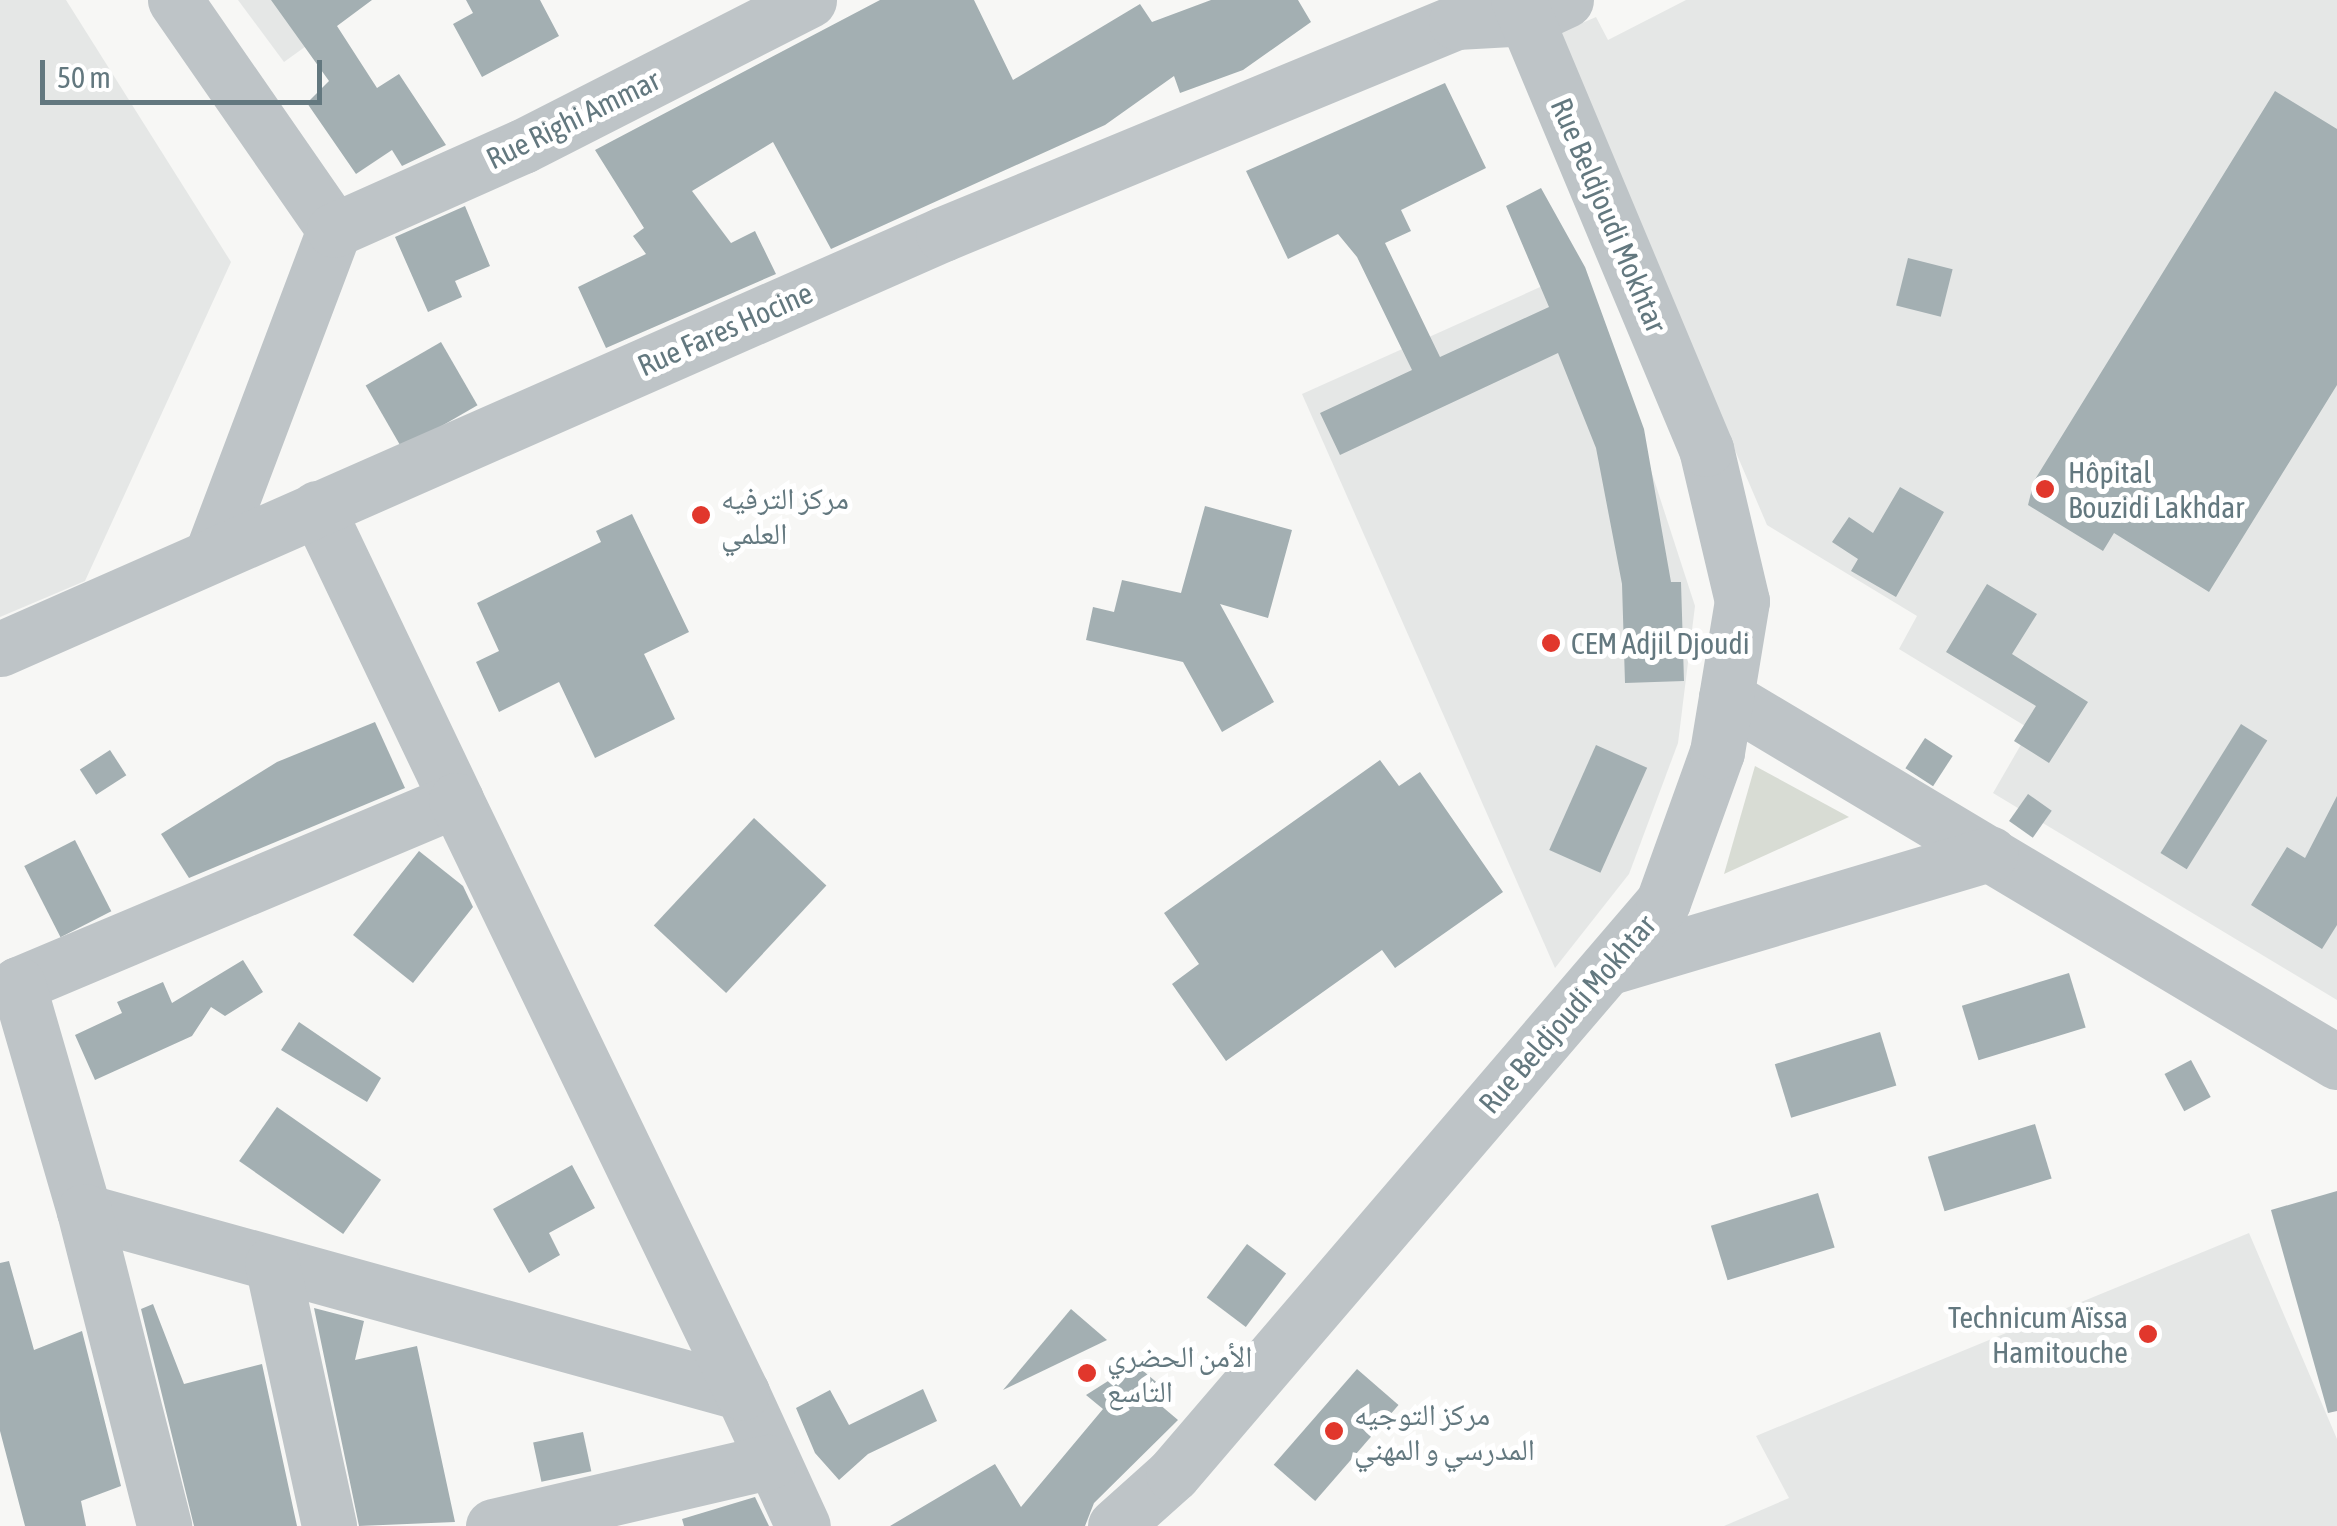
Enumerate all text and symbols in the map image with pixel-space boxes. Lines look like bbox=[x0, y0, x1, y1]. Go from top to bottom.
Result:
scale bar bbox=[45, 40, 328, 102]
text: 50 m bbox=[57, 60, 111, 94]
street label: Rue Righi Ammar bbox=[480, 62, 666, 176]
street label: Rue Beldjoudi Mokhtar bbox=[1543, 92, 1675, 338]
street label: Rue Fares Hocine bbox=[632, 274, 818, 384]
place label: Hôpital Bouzidi Lakhdar bbox=[2068, 454, 2244, 524]
marker: Hôpital Bouzidi Lakhdar bbox=[2032, 476, 2058, 502]
place label: مركز الترفيه العلمي bbox=[721, 480, 849, 550]
marker: مركز الترفيه العلمي bbox=[690, 504, 712, 526]
place label: CEM Adjil Djoudi bbox=[1571, 625, 1750, 661]
marker: CEM Adjil Djoudi bbox=[1540, 632, 1562, 654]
street label: Rue Beldjoudi Mokhtar bbox=[1471, 907, 1663, 1121]
place label: Technicum Aïssa Hamitouche bbox=[1948, 1299, 2128, 1370]
marker: Technicum Aïssa Hamitouche bbox=[2137, 1323, 2159, 1345]
place label: الأمن الحضري التاسع bbox=[1107, 1338, 1252, 1408]
marker: الأمن الحضري التاسع bbox=[1076, 1362, 1098, 1384]
place label: مركز التوجيه المدرسي و المهني bbox=[1354, 1396, 1535, 1466]
marker: مركز التوجيه المدرسي و المهني bbox=[1323, 1420, 1345, 1442]

